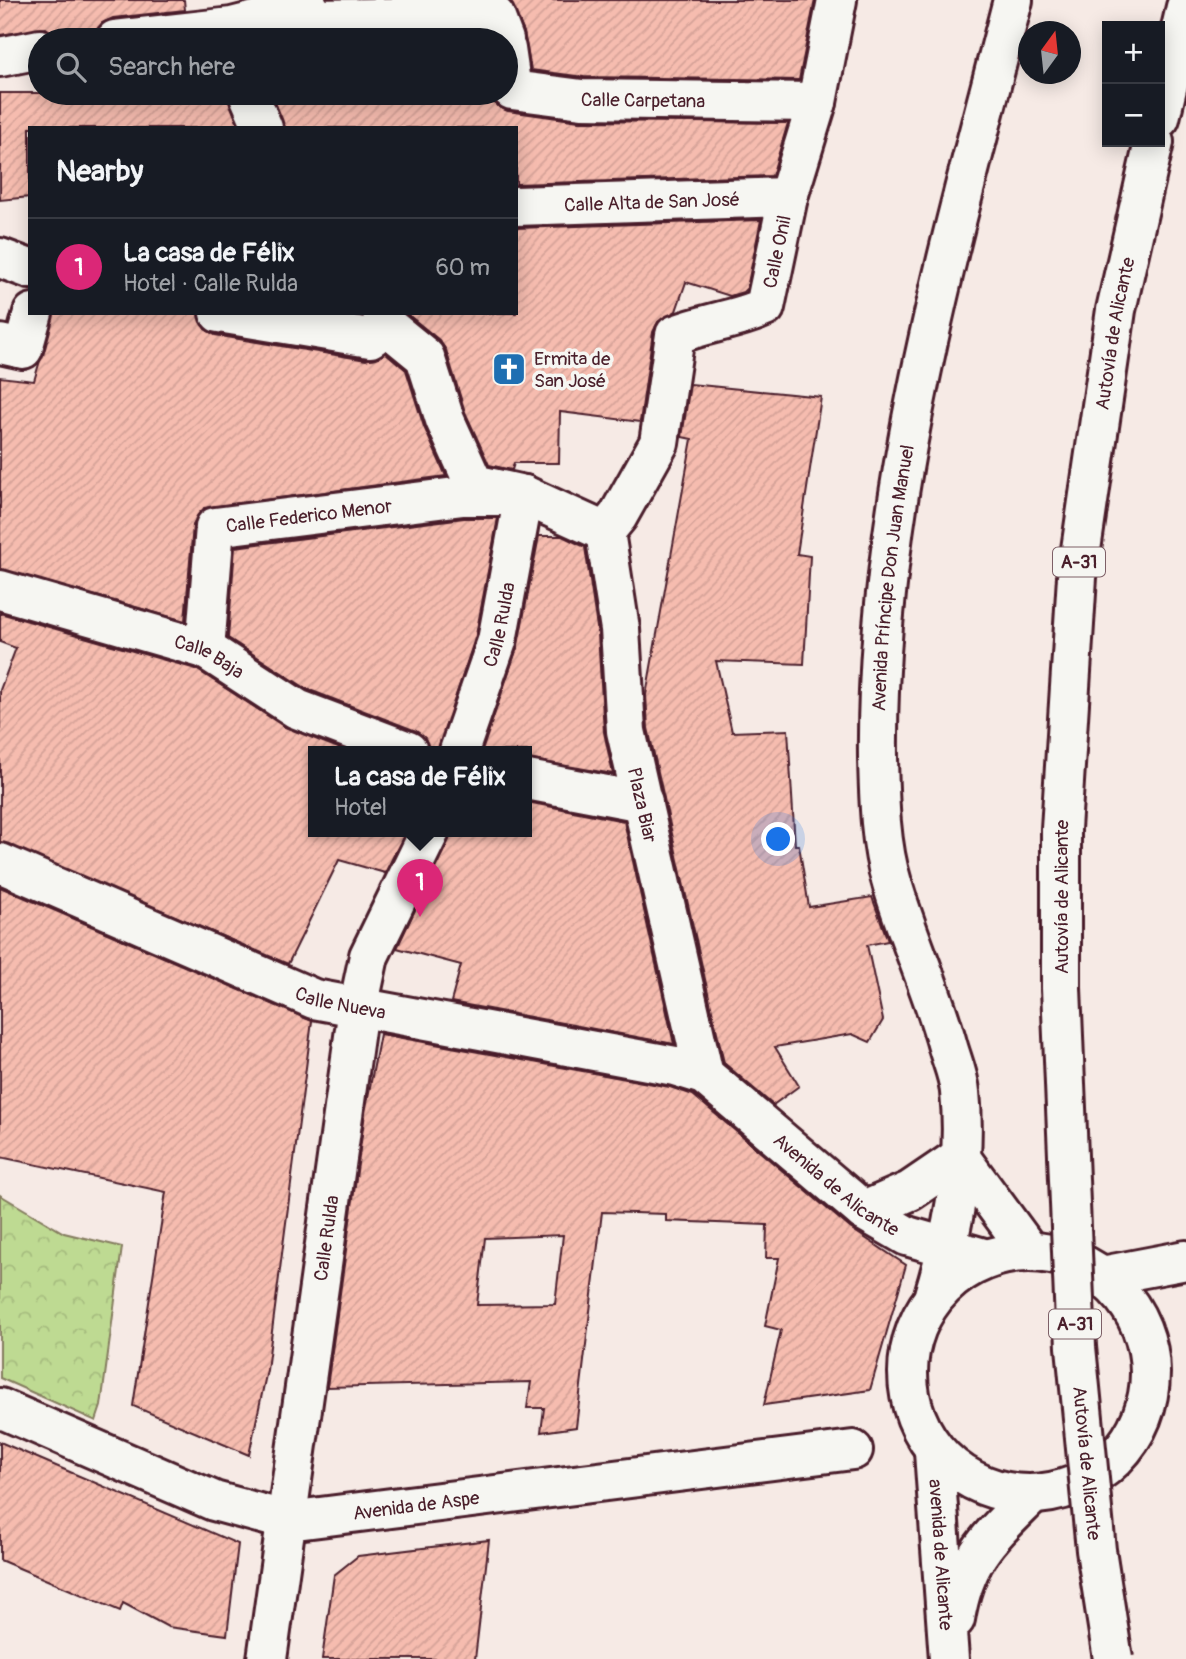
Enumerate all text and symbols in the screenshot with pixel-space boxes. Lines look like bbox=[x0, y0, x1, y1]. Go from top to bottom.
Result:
north arrow bbox=[1018, 21, 1081, 84]
map controls bbox=[1102, 21, 1165, 147]
button: + bbox=[1102, 21, 1165, 84]
search box bbox=[28, 28, 518, 105]
icon: search bbox=[52, 48, 90, 86]
text: Search here bbox=[108, 51, 235, 83]
button: − bbox=[1102, 84, 1165, 147]
street label: Calle Carpetana bbox=[581, 88, 705, 114]
text: Nearby bbox=[56, 153, 143, 190]
street label: Calle Alta de San José bbox=[564, 188, 740, 217]
street label: Calle Onil bbox=[758, 213, 797, 290]
text: La casa de Félix bbox=[123, 237, 295, 269]
text: 1 bbox=[75, 253, 84, 282]
text: 60 m bbox=[435, 253, 490, 282]
street label: Autovía de Alicante bbox=[1091, 254, 1141, 412]
text: Hotel · Calle Rulda bbox=[123, 269, 298, 298]
place label: Ermita de San José bbox=[534, 347, 611, 393]
church icon: Ermita de San José bbox=[490, 350, 528, 388]
street label: Avenida Príncipe Don Juan Manuel bbox=[867, 443, 920, 712]
street label: Calle Federico Menor bbox=[225, 494, 394, 539]
road number: A-31 bbox=[1053, 548, 1105, 576]
street label: Calle Rulda bbox=[478, 580, 521, 670]
street label: Calle Baja bbox=[171, 630, 249, 684]
popup bbox=[308, 746, 532, 837]
text: La casa de Félix bbox=[334, 761, 506, 793]
street label: Plaza Biar bbox=[622, 765, 662, 845]
text: Hotel bbox=[334, 793, 387, 822]
street label: Autovía de Alicante bbox=[1050, 818, 1075, 974]
your location bbox=[761, 822, 795, 856]
pin: 1 bbox=[397, 859, 443, 917]
street label: Calle Nueva bbox=[291, 981, 388, 1025]
street label: Avenida de Alicante bbox=[768, 1128, 904, 1242]
street label: Calle Rulda bbox=[309, 1194, 345, 1283]
road number: A-31 bbox=[1049, 1310, 1101, 1338]
street label: Autovía de Alicante bbox=[1067, 1385, 1106, 1542]
street label: avenida de Alicante bbox=[923, 1478, 958, 1632]
street label: Avenida de Aspe bbox=[351, 1486, 481, 1526]

